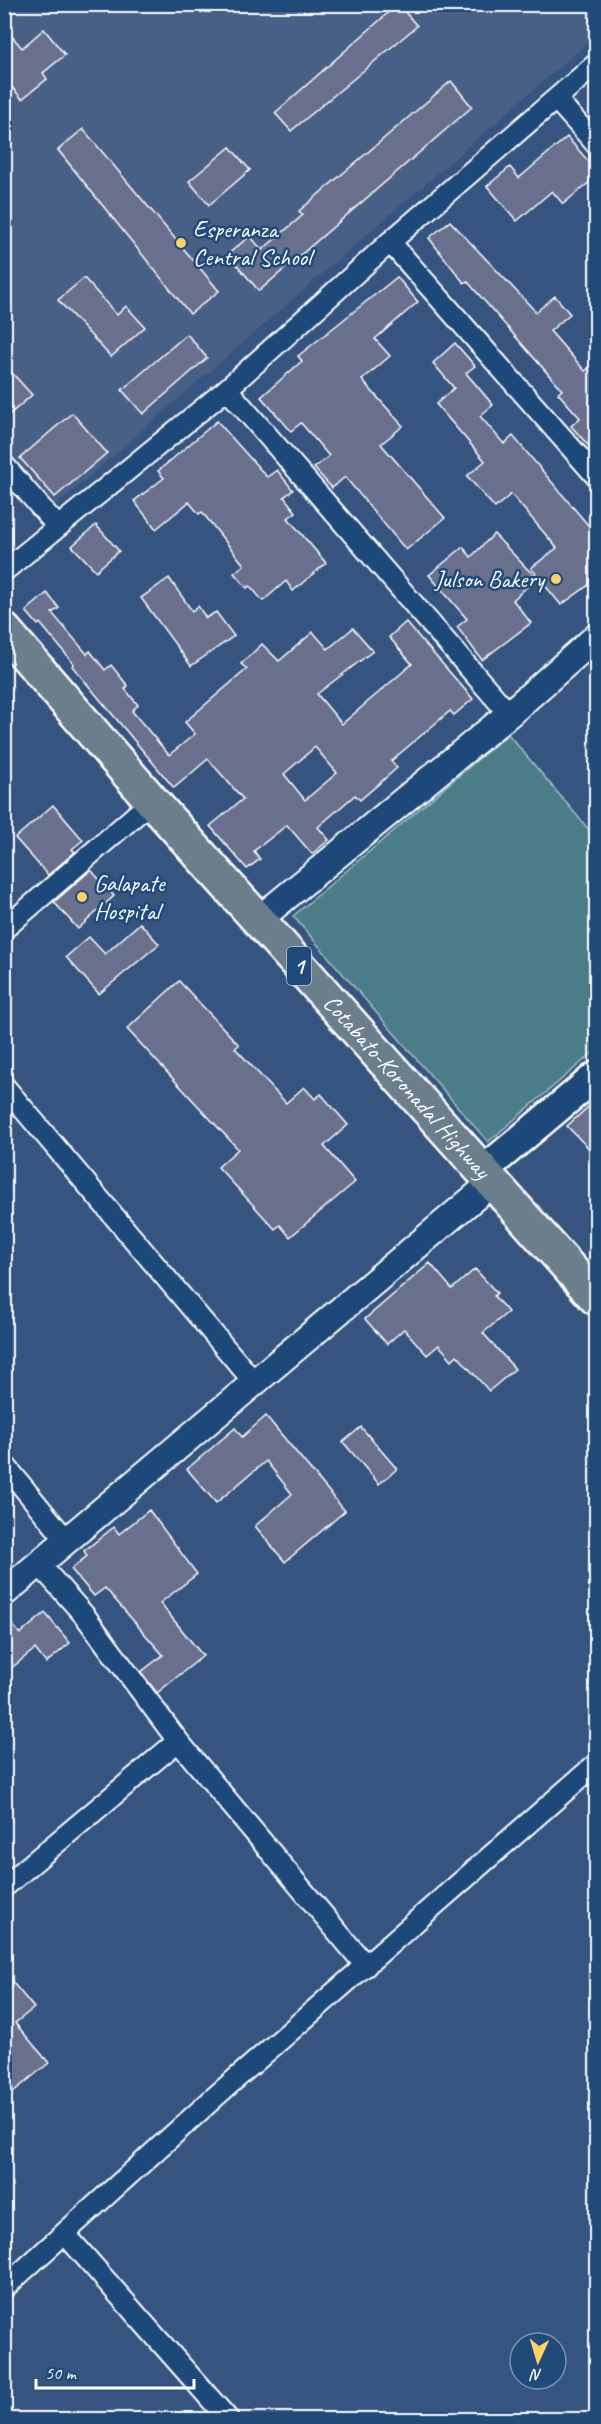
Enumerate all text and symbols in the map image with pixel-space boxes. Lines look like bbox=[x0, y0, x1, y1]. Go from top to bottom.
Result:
place label: Esperanza Central School bbox=[193, 214, 315, 272]
marker: Esperanza Central School bbox=[174, 236, 188, 250]
place label: Julson Bakery bbox=[434, 564, 546, 594]
marker: Julson Bakery bbox=[549, 572, 563, 586]
place label: Galapate Hospital bbox=[94, 868, 167, 926]
marker: Galapate Hospital bbox=[75, 890, 89, 904]
road number: 1 bbox=[287, 947, 311, 985]
street label: Cotabato-Koronadal Highway bbox=[317, 988, 498, 1186]
north arrow bbox=[508, 2331, 568, 2391]
scale bar bbox=[36, 2352, 194, 2390]
text: 50 m bbox=[45, 2362, 78, 2384]
text: N bbox=[528, 2364, 543, 2385]

